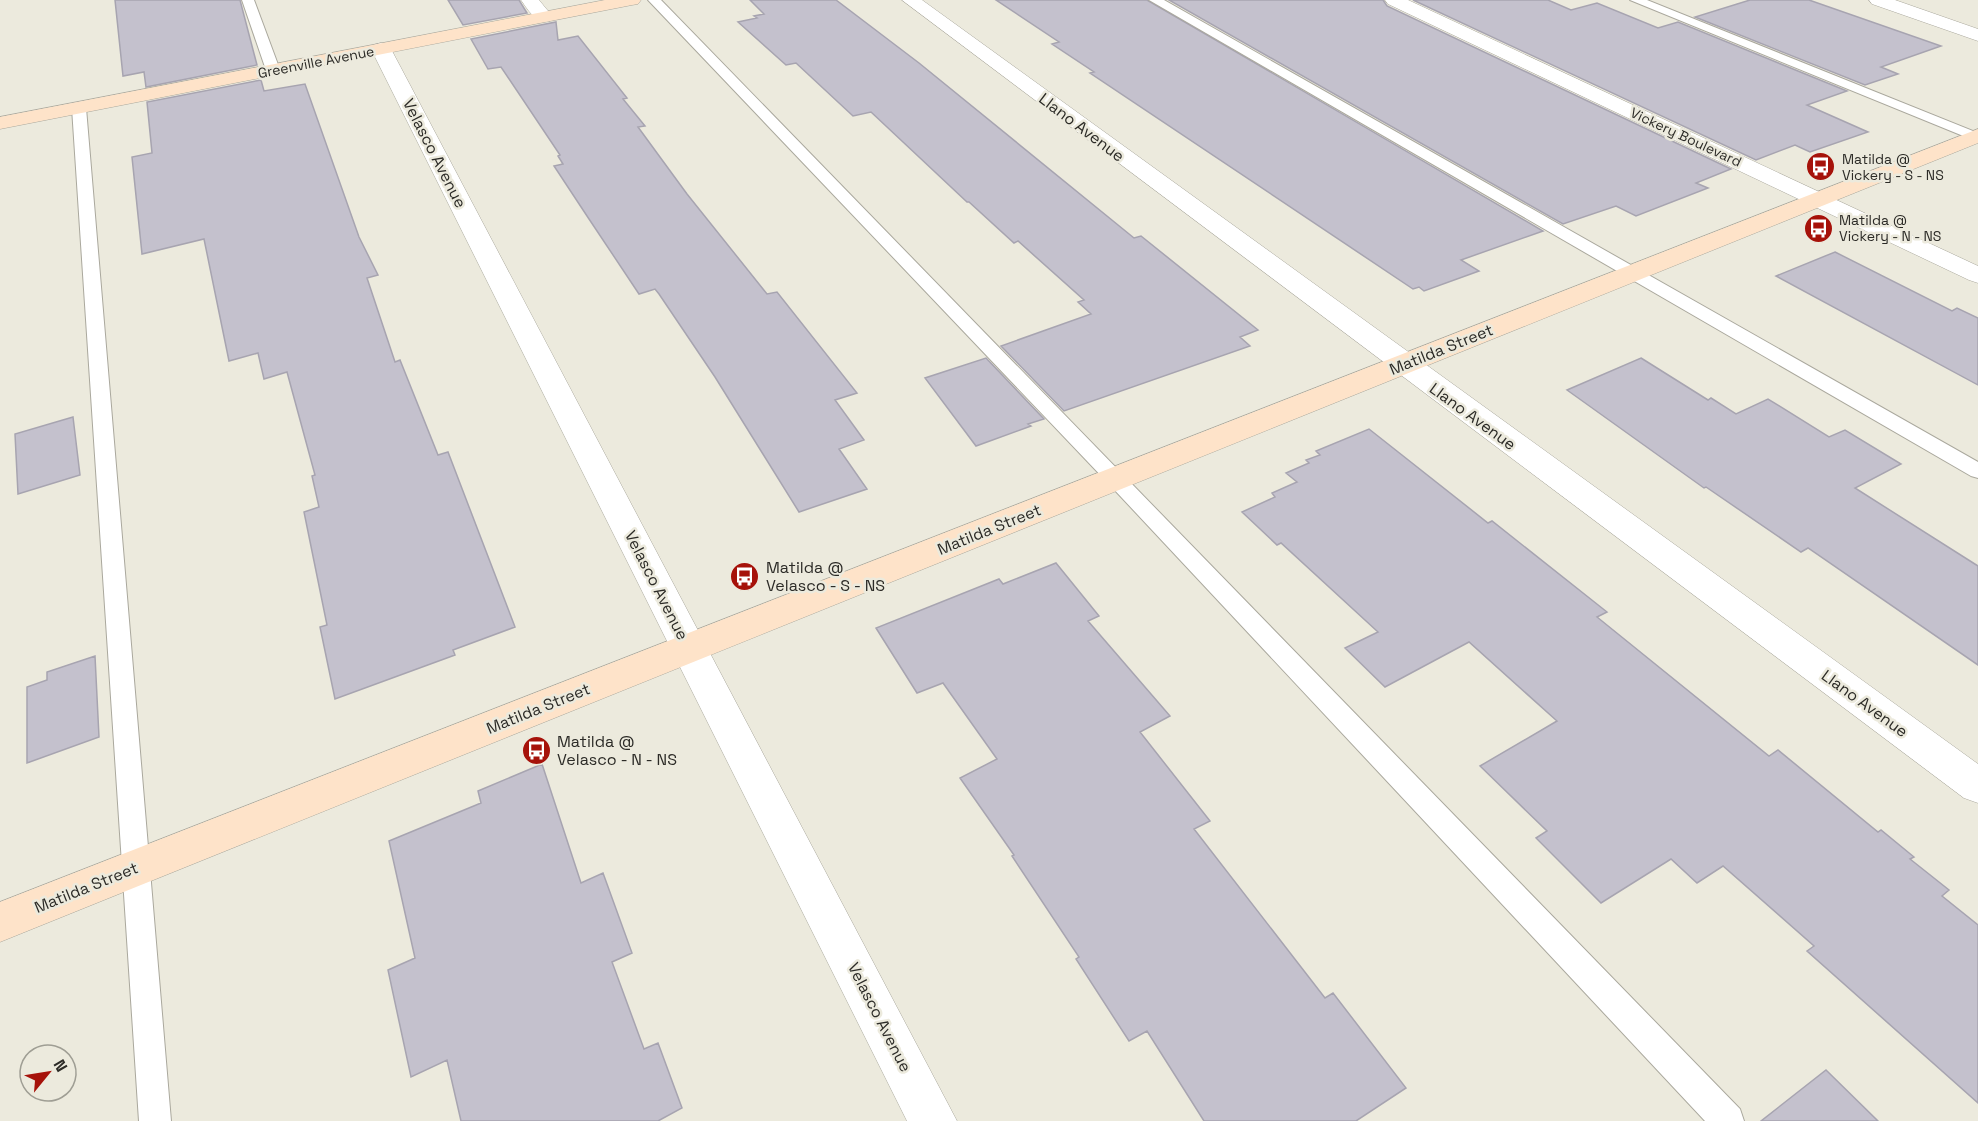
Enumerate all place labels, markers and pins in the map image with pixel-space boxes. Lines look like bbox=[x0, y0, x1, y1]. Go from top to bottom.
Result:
place label: Matilda @ Vickery - S - NS bbox=[1842, 150, 1944, 184]
bus stop icon: Matilda @ Vickery - S - NS bbox=[1805, 151, 1837, 183]
place label: Matilda @ Vickery - N - NS bbox=[1839, 211, 1941, 245]
bus stop icon: Matilda @ Vickery - N - NS bbox=[1802, 212, 1834, 244]
place label: Matilda @ Velasco - S - NS bbox=[766, 557, 885, 596]
bus stop icon: Matilda @ Velasco - S - NS bbox=[729, 560, 761, 592]
place label: Matilda @ Velasco - N - NS bbox=[557, 731, 677, 770]
bus stop icon: Matilda @ Velasco - N - NS bbox=[520, 734, 552, 766]

